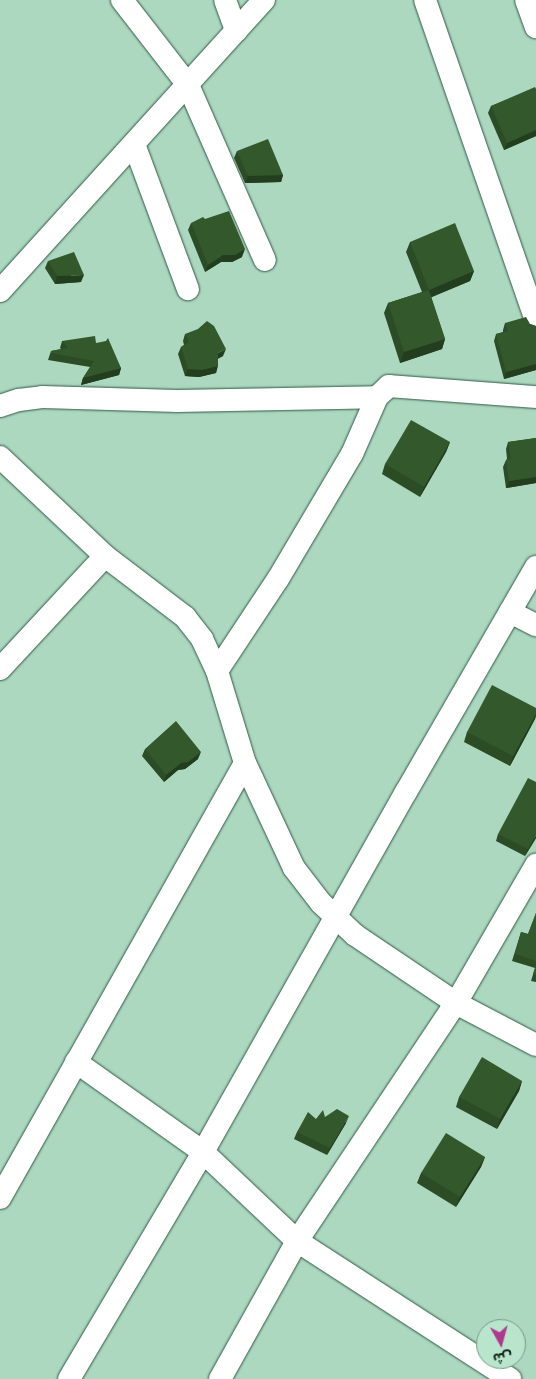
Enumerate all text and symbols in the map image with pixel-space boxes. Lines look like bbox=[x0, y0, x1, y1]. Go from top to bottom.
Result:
north arrow bbox=[476, 1319, 526, 1369]
text: ش bbox=[492, 1349, 513, 1367]

